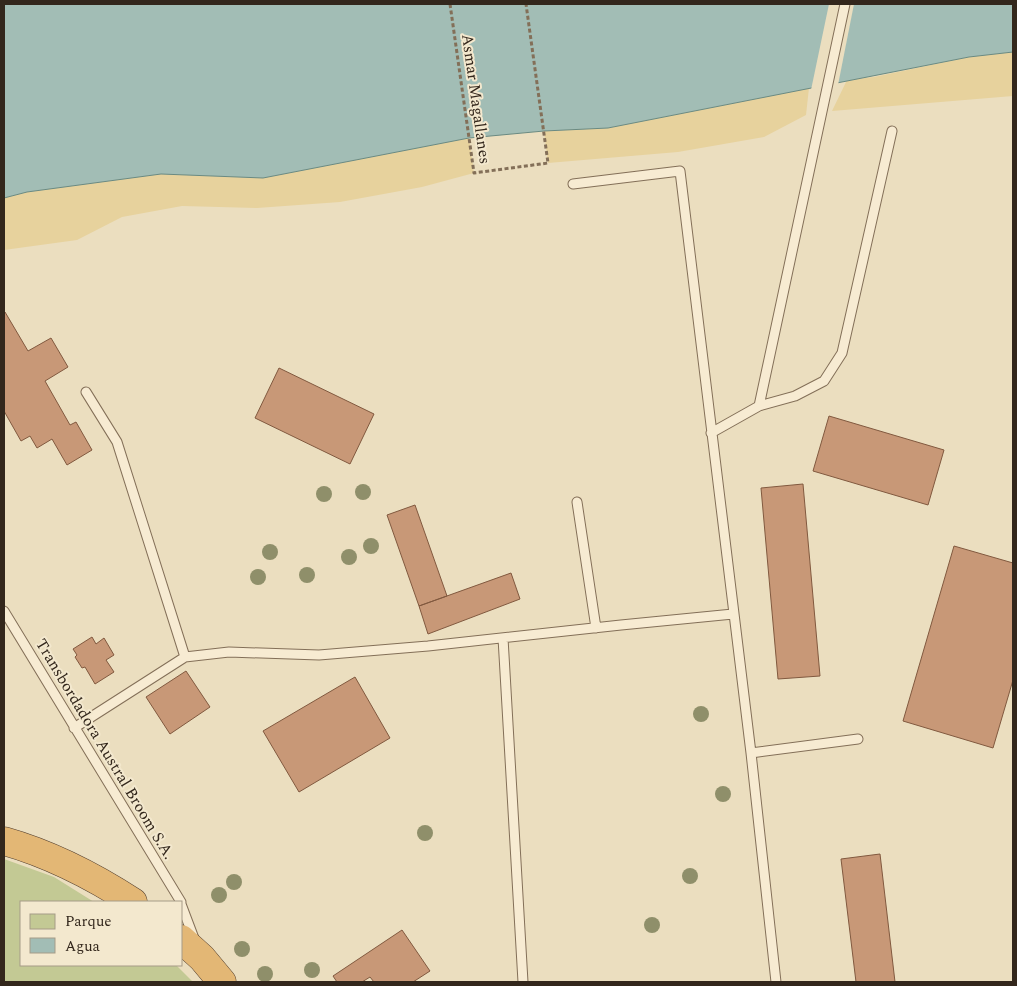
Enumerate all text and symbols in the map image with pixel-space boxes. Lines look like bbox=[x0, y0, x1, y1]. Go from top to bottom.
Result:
street label: Asmar Magallanes bbox=[455, 32, 497, 166]
street label: Transbordadora Austral Broom S.A. bbox=[29, 634, 181, 864]
legend bbox=[20, 901, 182, 966]
text: Parque bbox=[65, 910, 112, 933]
text: Agua bbox=[65, 935, 101, 958]

